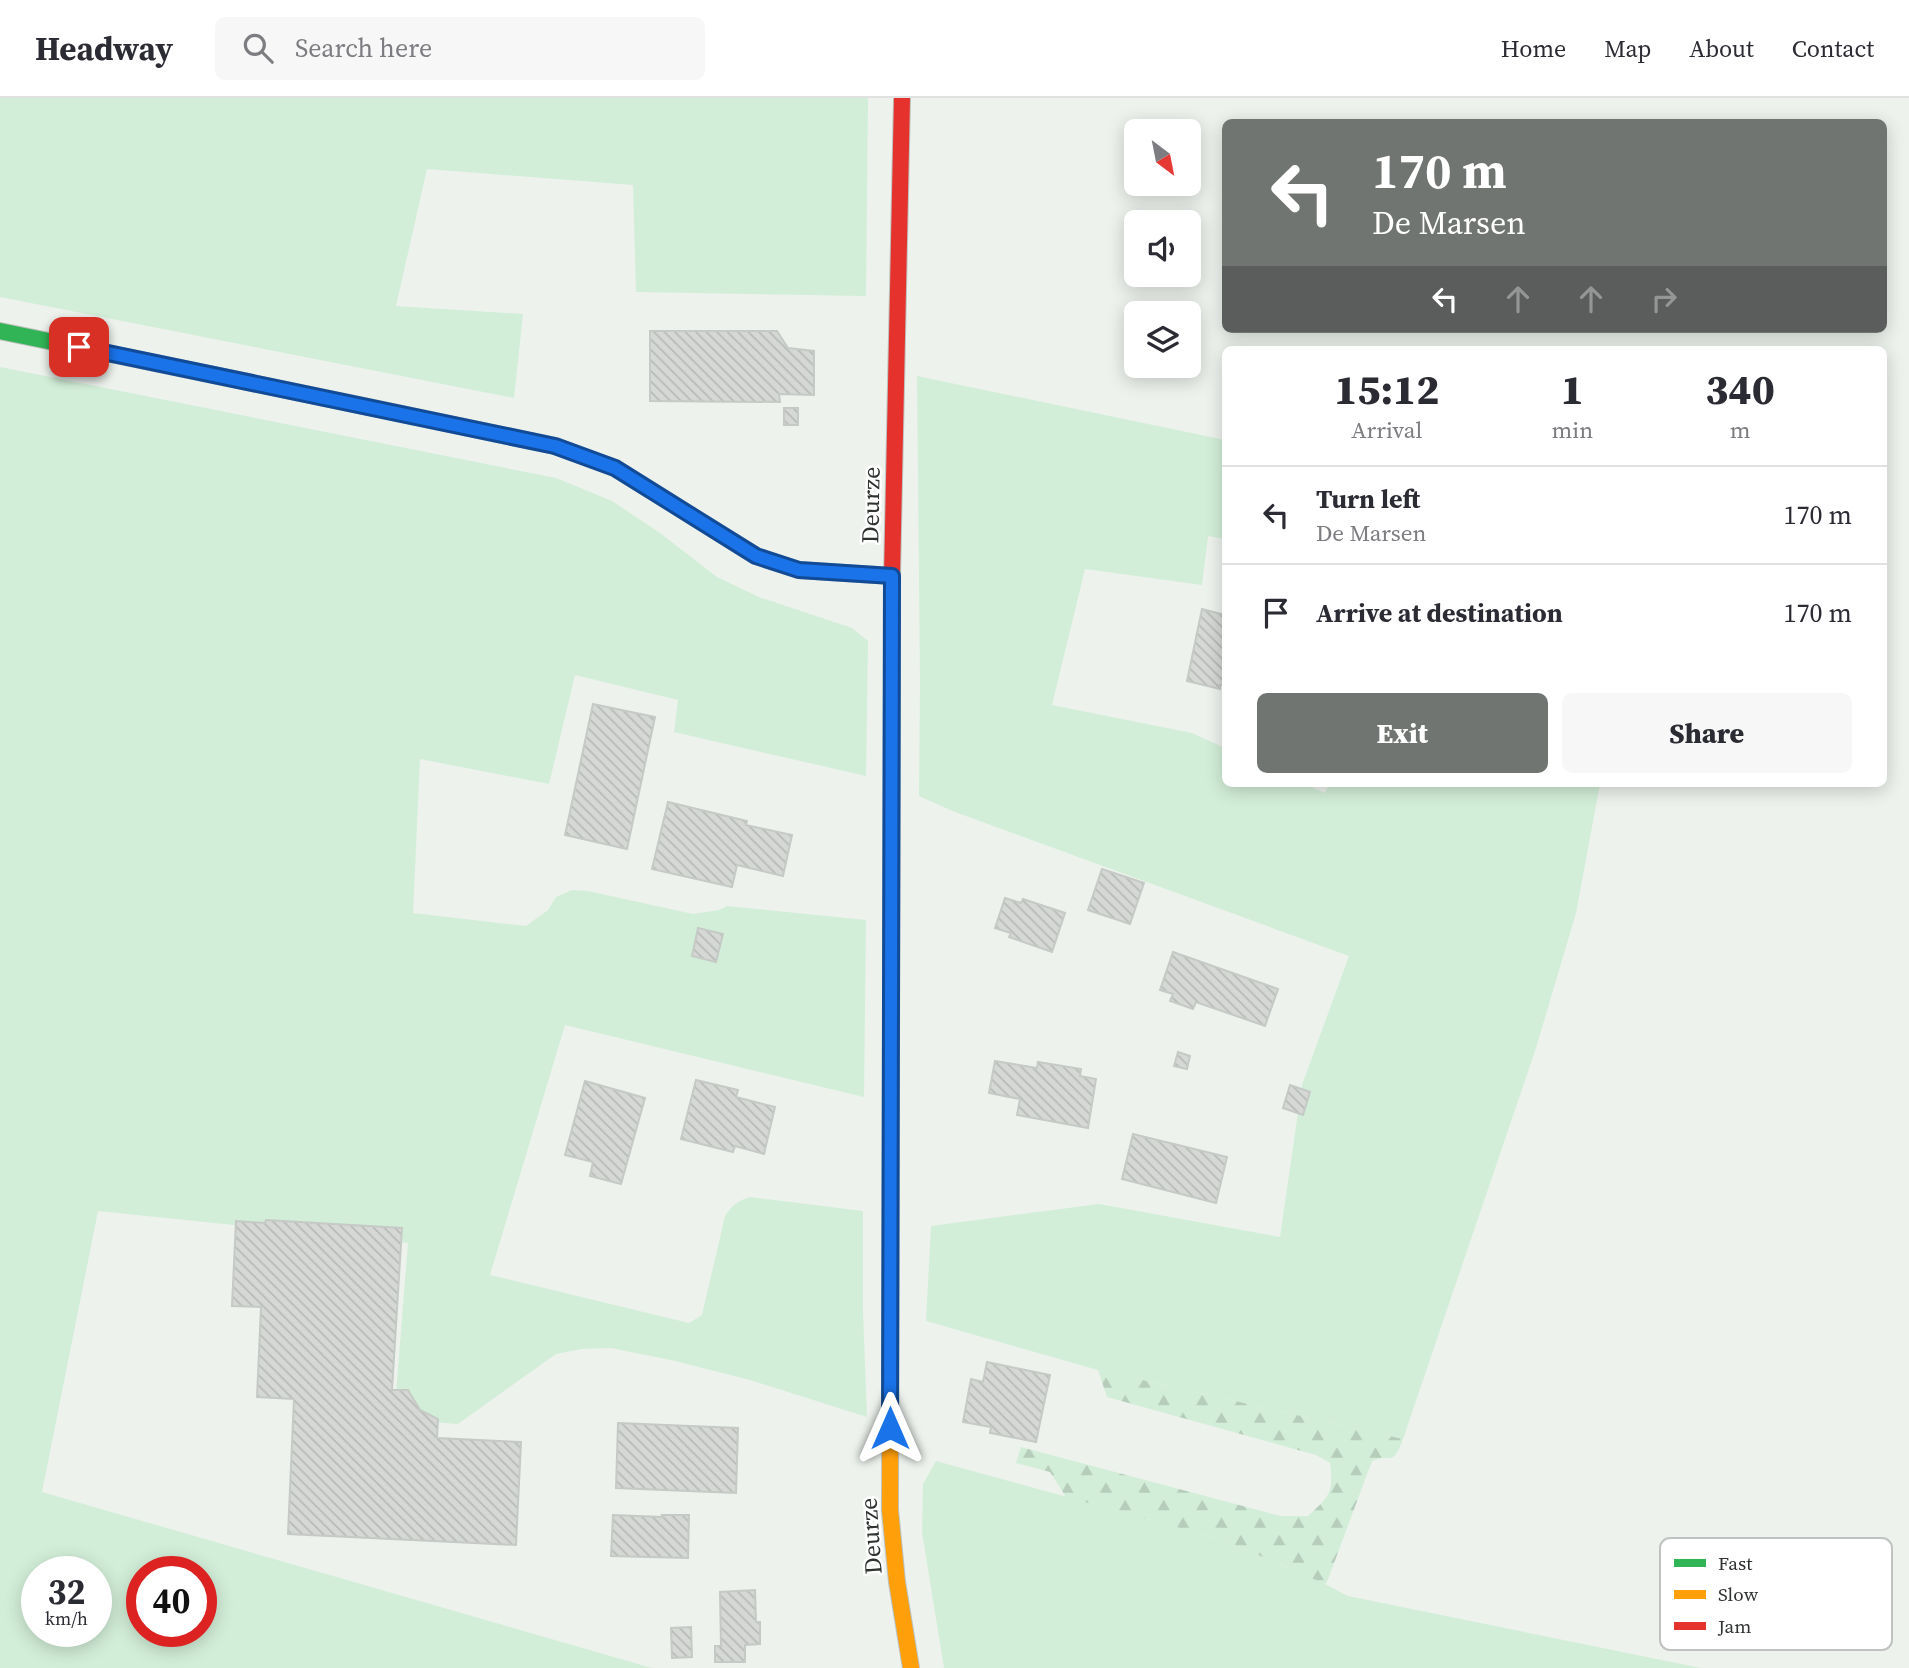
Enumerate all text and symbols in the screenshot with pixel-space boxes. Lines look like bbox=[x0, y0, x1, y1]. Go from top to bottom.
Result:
search box bbox=[215, 17, 705, 80]
text: Headway bbox=[35, 26, 173, 71]
icon: search bbox=[239, 29, 277, 67]
text: Search here bbox=[295, 30, 432, 66]
text: Home bbox=[1501, 32, 1566, 65]
text: Map bbox=[1604, 32, 1651, 65]
text: About bbox=[1689, 32, 1754, 65]
text: Contact bbox=[1792, 32, 1874, 65]
north arrow bbox=[1124, 119, 1200, 196]
map controls bbox=[1124, 119, 1201, 378]
text: 170 m bbox=[1372, 137, 1507, 204]
icon: left bbox=[1257, 147, 1348, 238]
text: De Marsen bbox=[1372, 201, 1526, 245]
button: sound bbox=[1124, 210, 1201, 287]
icon: left bbox=[1426, 280, 1464, 318]
icon: ahead bbox=[1499, 280, 1537, 318]
icon: ahead bbox=[1572, 280, 1610, 318]
icon: right bbox=[1645, 280, 1683, 318]
button: layers bbox=[1124, 301, 1201, 378]
pin bbox=[49, 317, 109, 377]
icon: arrive bbox=[60, 328, 98, 366]
text: 15:12 bbox=[1334, 360, 1439, 418]
text: 1 bbox=[1561, 360, 1584, 418]
text: 340 bbox=[1705, 360, 1775, 418]
text: Arrival bbox=[1351, 414, 1422, 446]
text: min bbox=[1552, 414, 1593, 446]
text: m bbox=[1730, 414, 1750, 446]
street label: Deurze bbox=[853, 466, 888, 544]
text: Turn left bbox=[1316, 481, 1420, 517]
icon: left bbox=[1257, 496, 1295, 534]
text: 170 m bbox=[1784, 497, 1852, 533]
text: De Marsen bbox=[1316, 517, 1426, 549]
icon: arrive bbox=[1257, 594, 1295, 632]
text: Arrive at destination bbox=[1316, 595, 1563, 631]
text: 170 m bbox=[1784, 595, 1852, 631]
button: Exit bbox=[1257, 693, 1548, 773]
button: Share bbox=[1562, 693, 1852, 773]
position arrow bbox=[853, 1391, 927, 1465]
street label: Deurze bbox=[851, 1497, 890, 1575]
legend bbox=[1660, 1538, 1892, 1650]
text: Fast bbox=[1718, 1550, 1753, 1576]
speed limit sign: 40 bbox=[126, 1556, 217, 1647]
text: 32 bbox=[48, 1568, 85, 1616]
text: Slow bbox=[1718, 1581, 1759, 1607]
text: km/h bbox=[45, 1606, 88, 1631]
text: Jam bbox=[1717, 1613, 1751, 1639]

